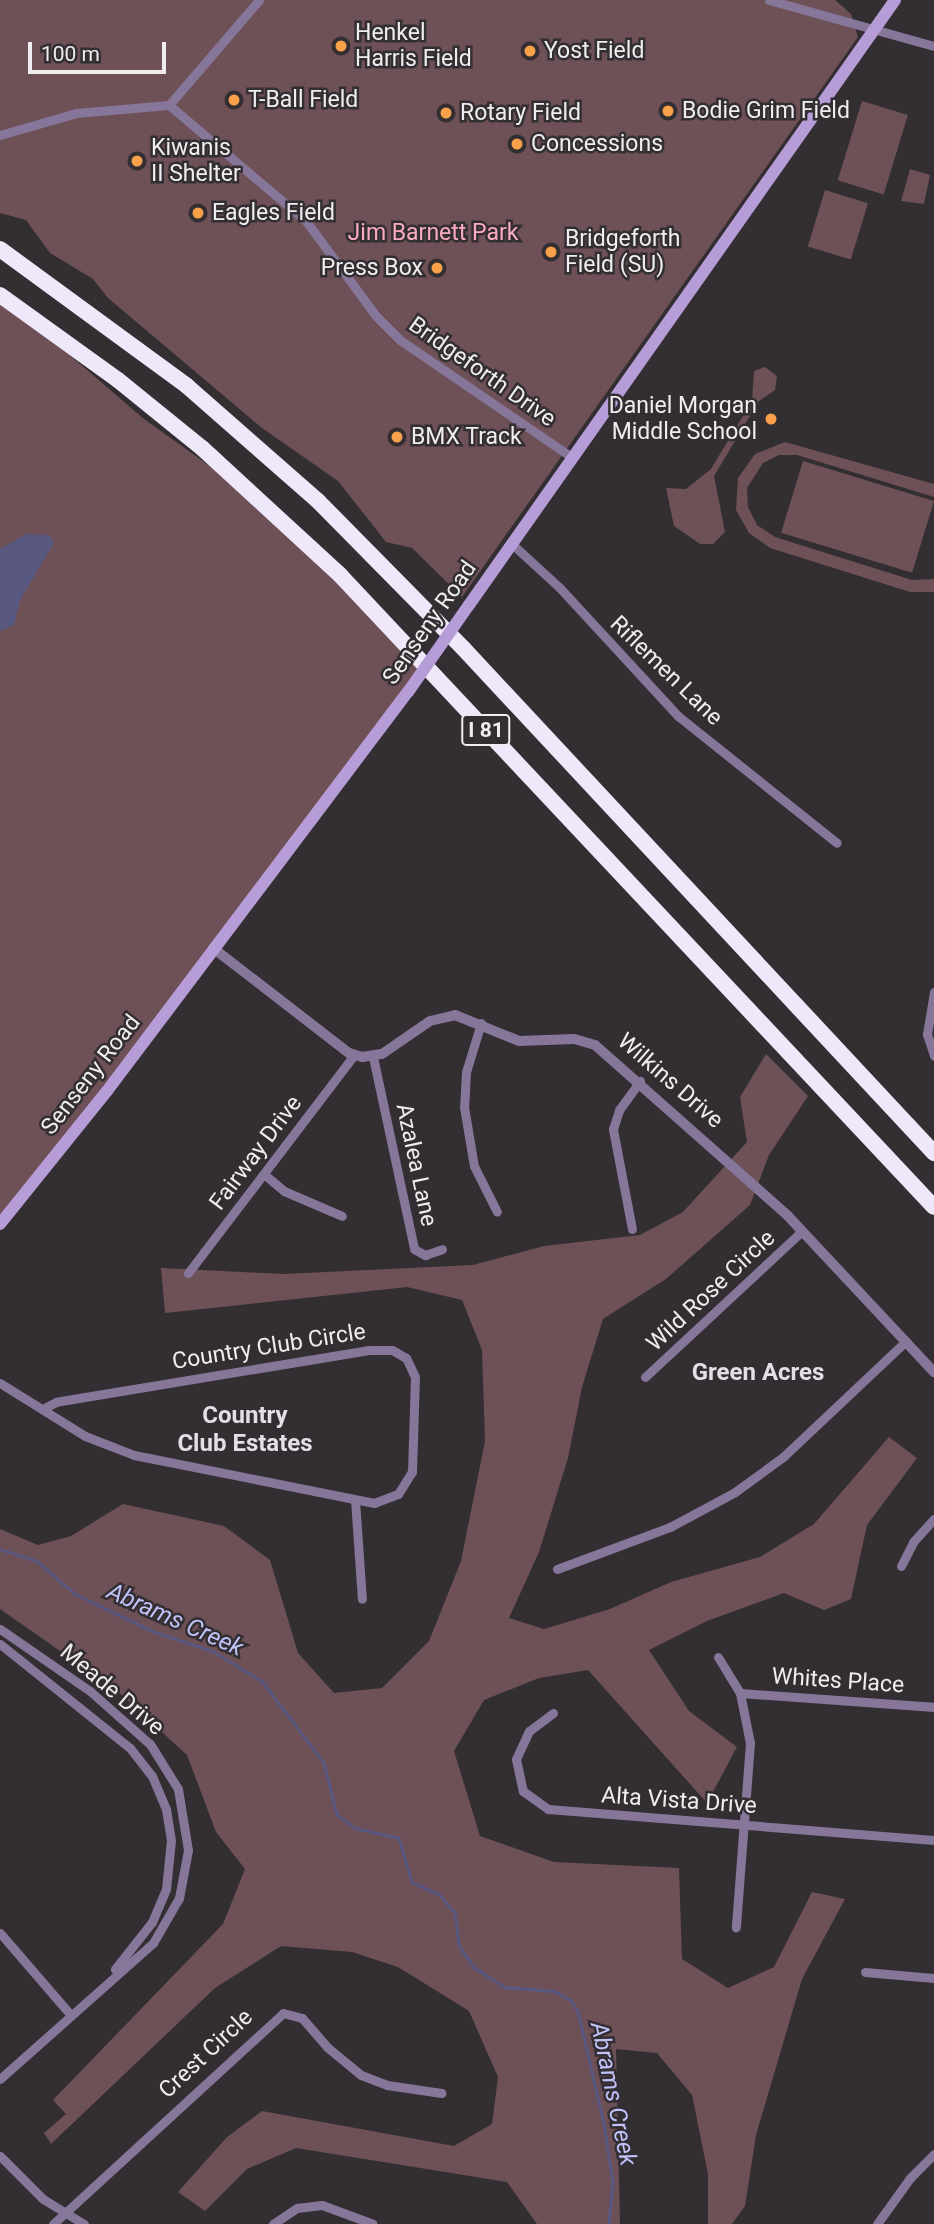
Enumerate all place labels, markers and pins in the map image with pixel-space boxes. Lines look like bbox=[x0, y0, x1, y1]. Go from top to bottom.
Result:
place label: Henkel Harris Field bbox=[355, 19, 472, 73]
place label: Yost Field bbox=[544, 37, 644, 65]
marker: Henkel Harris Field bbox=[333, 38, 349, 54]
marker: Yost Field bbox=[522, 43, 538, 59]
place label: T-Ball Field bbox=[248, 86, 358, 114]
marker: T-Ball Field bbox=[226, 92, 242, 108]
place label: Bodie Grim Field bbox=[682, 97, 850, 125]
place label: Rotary Field bbox=[460, 99, 581, 127]
marker: Bodie Grim Field bbox=[660, 103, 676, 119]
marker: Rotary Field bbox=[438, 105, 454, 121]
place label: Concessions bbox=[531, 130, 663, 158]
place label: Kiwanis II Shelter bbox=[151, 134, 241, 188]
marker: Concessions bbox=[509, 136, 525, 152]
marker: Kiwanis II Shelter bbox=[129, 153, 145, 169]
place label: Eagles Field bbox=[212, 199, 335, 227]
marker: Eagles Field bbox=[190, 205, 206, 221]
place label: Bridgeforth Field (SU) bbox=[565, 225, 680, 279]
marker: Bridgeforth Field (SU) bbox=[543, 244, 559, 260]
place label: Press Box bbox=[321, 254, 423, 282]
marker: Press Box bbox=[429, 260, 445, 276]
place label: Daniel Morgan Middle School bbox=[609, 392, 757, 446]
marker: Daniel Morgan Middle School bbox=[763, 411, 779, 427]
place label: BMX Track bbox=[411, 423, 522, 451]
marker: BMX Track bbox=[389, 429, 405, 445]

